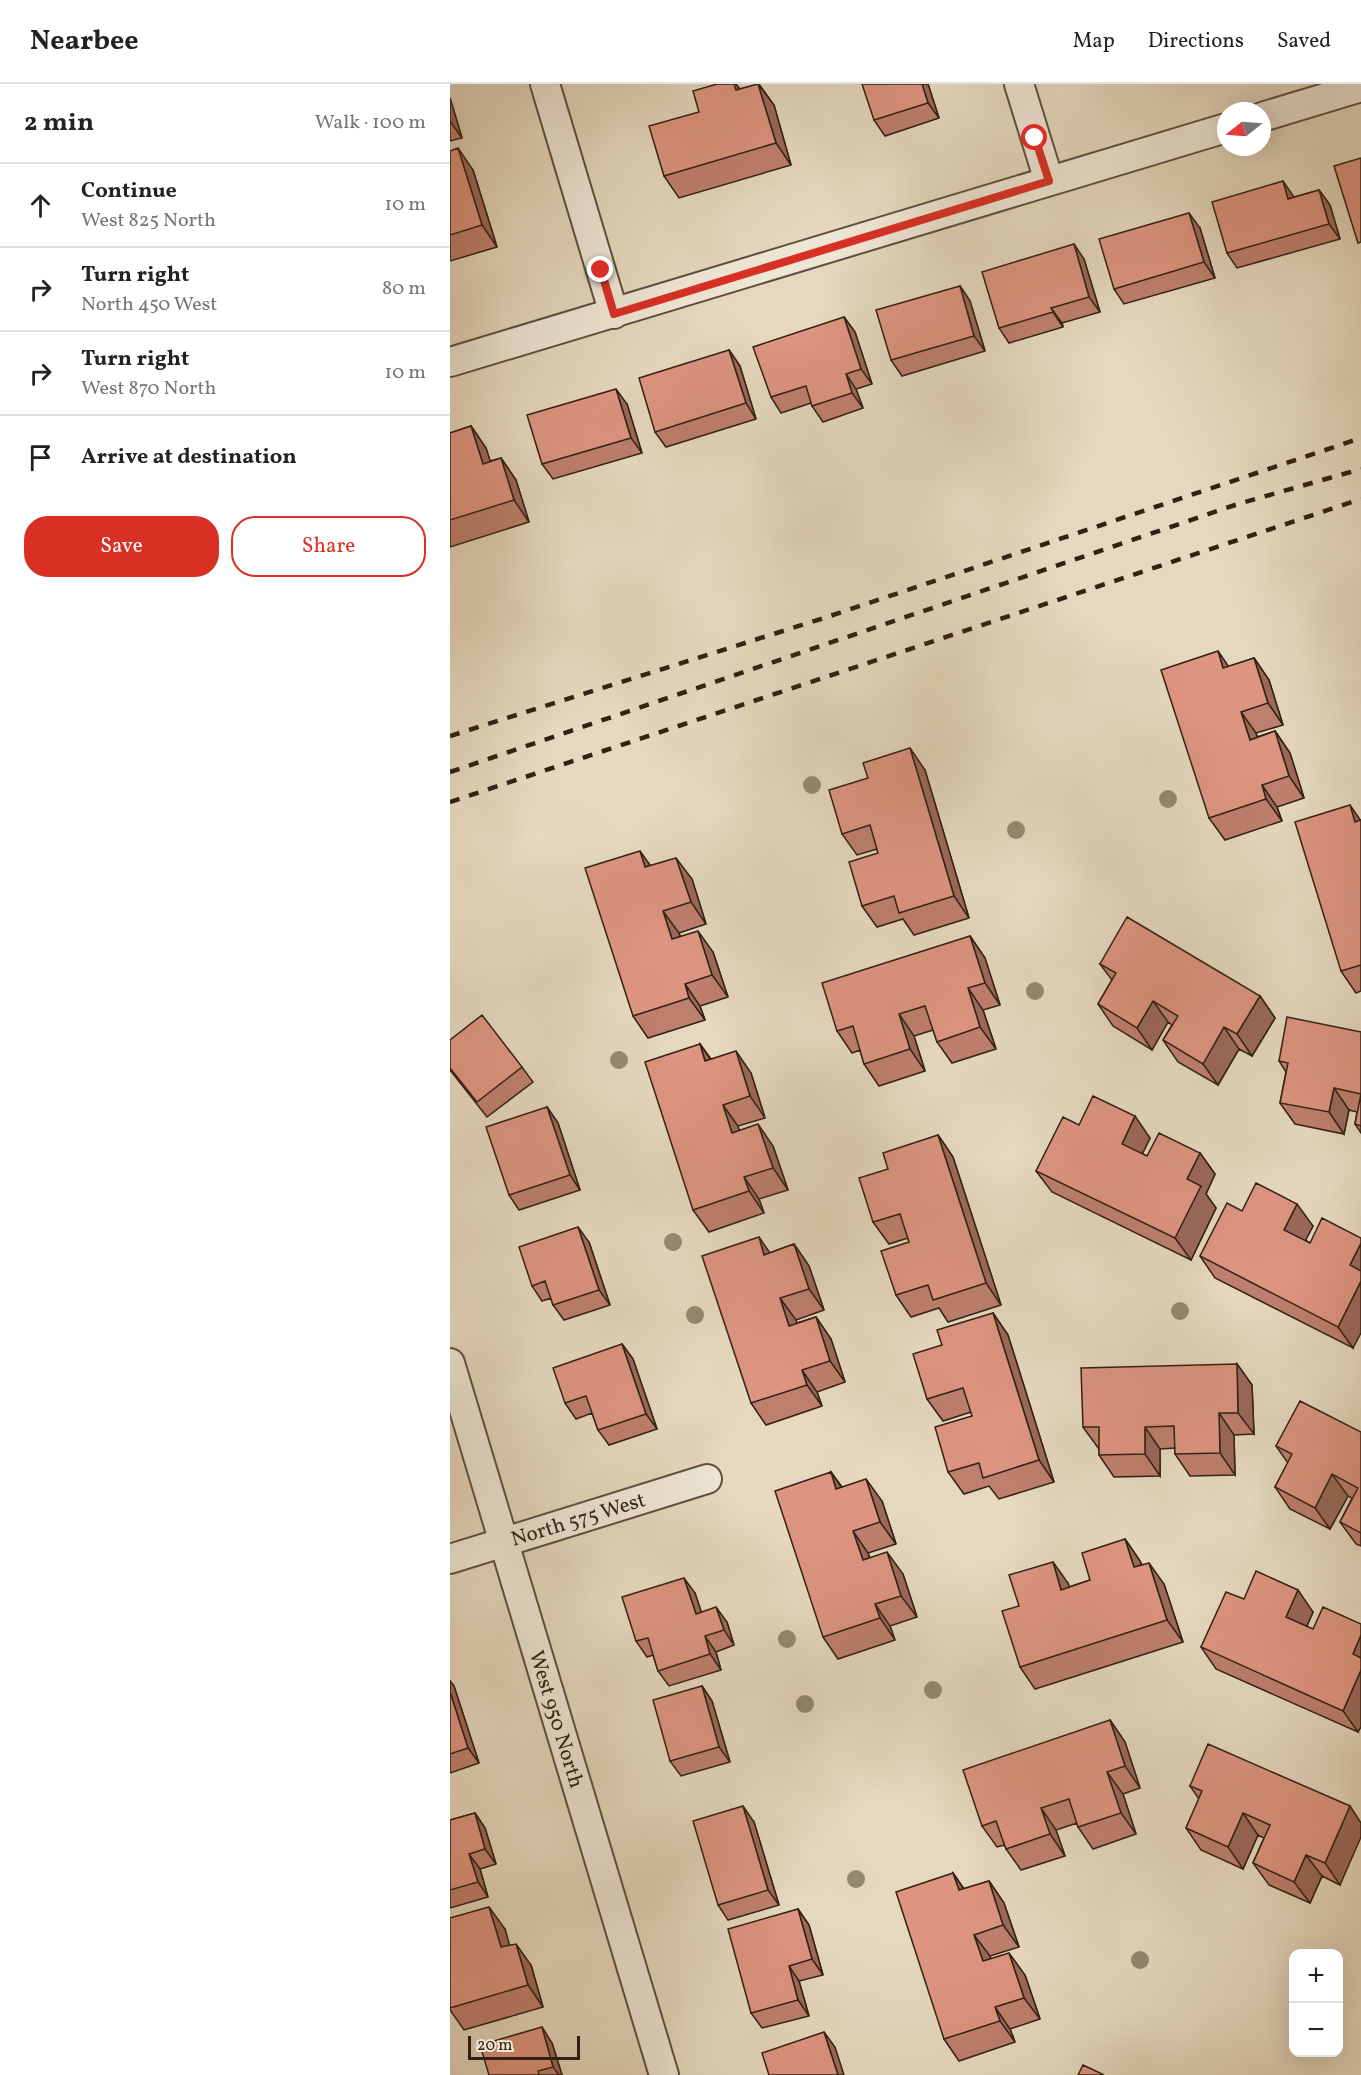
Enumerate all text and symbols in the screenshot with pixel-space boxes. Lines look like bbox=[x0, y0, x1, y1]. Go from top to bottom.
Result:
text: Nearbee bbox=[30, 22, 139, 61]
text: Map bbox=[1073, 27, 1115, 56]
text: Directions bbox=[1148, 27, 1244, 56]
text: Saved bbox=[1277, 27, 1331, 56]
north arrow bbox=[1217, 102, 1271, 156]
text: 2 min bbox=[24, 105, 94, 141]
text: Walk · 100 m bbox=[315, 109, 426, 137]
route start bbox=[1021, 124, 1047, 150]
text: Continue bbox=[81, 176, 177, 207]
icon: ahead bbox=[24, 189, 57, 222]
text: 10 m bbox=[385, 191, 426, 219]
text: West 825 North bbox=[81, 207, 216, 235]
route end bbox=[587, 256, 613, 282]
text: Turn right bbox=[81, 260, 189, 291]
icon: right bbox=[24, 273, 57, 306]
text: 80 m bbox=[382, 275, 426, 303]
text: North 450 West bbox=[81, 291, 217, 319]
text: Turn right bbox=[81, 344, 189, 375]
icon: right bbox=[24, 357, 57, 390]
text: 10 m bbox=[385, 359, 426, 387]
text: West 870 North bbox=[81, 375, 216, 403]
icon: arrive bbox=[24, 441, 57, 474]
text: Arrive at destination bbox=[81, 442, 297, 473]
button: Save bbox=[24, 516, 219, 577]
button: Share bbox=[231, 516, 426, 577]
street label: North 575 West bbox=[508, 1486, 649, 1555]
street label: West 950 North bbox=[521, 1647, 590, 1792]
map controls bbox=[1289, 1949, 1343, 2057]
button: + bbox=[1289, 1949, 1343, 2003]
button: − bbox=[1289, 2003, 1343, 2057]
scale bar bbox=[468, 2033, 580, 2060]
text: 20 m bbox=[477, 2035, 512, 2057]

